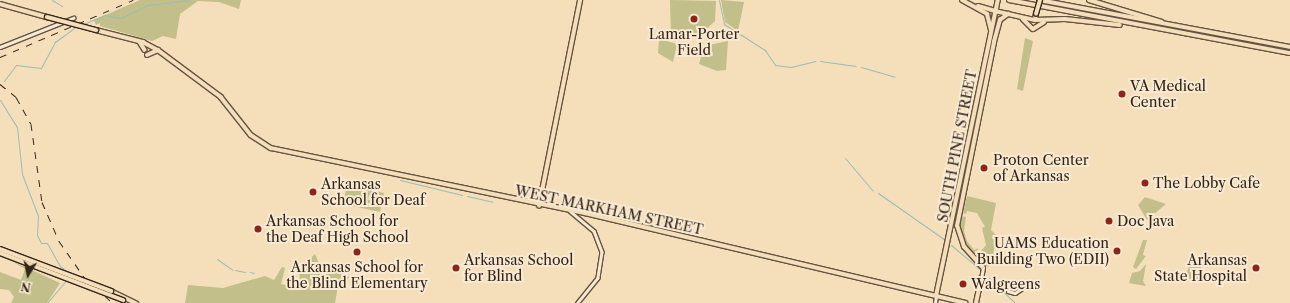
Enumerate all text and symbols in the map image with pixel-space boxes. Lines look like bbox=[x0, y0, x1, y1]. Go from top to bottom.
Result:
marker: Lamar-Porter Field bbox=[689, 14, 699, 24]
place label: Lamar-Porter Field bbox=[649, 26, 739, 58]
street label: SOUTH PINE STREET bbox=[934, 68, 980, 224]
place label: VA Medical Center bbox=[1130, 78, 1206, 110]
marker: VA Medical Center bbox=[1117, 89, 1127, 99]
place label: Proton Center of Arkansas bbox=[993, 152, 1089, 184]
marker: Proton Center of Arkansas bbox=[978, 162, 990, 174]
place label: The Lobby Cafe bbox=[1153, 175, 1261, 191]
place label: Arkansas School for Deaf bbox=[321, 176, 425, 208]
marker: The Lobby Cafe bbox=[1140, 178, 1150, 188]
street label: WEST MARKHAM STREET bbox=[513, 182, 705, 238]
marker: Arkansas School for Deaf bbox=[308, 187, 318, 197]
place label: Arkansas School for the Deaf High School bbox=[266, 213, 409, 246]
place label: Doc Java bbox=[1117, 213, 1174, 229]
marker: Doc Java bbox=[1104, 216, 1114, 226]
marker: Arkansas School for the Deaf High School bbox=[253, 224, 263, 234]
place label: UAMS Education Building Two (EDII) bbox=[976, 235, 1109, 268]
marker: UAMS Education Building Two (EDII) bbox=[1112, 246, 1122, 256]
marker: Arkansas School for the Blind Elementary bbox=[352, 247, 362, 257]
place label: Arkansas School for Blind bbox=[464, 252, 573, 284]
place label: Arkansas State Hospital bbox=[1154, 252, 1247, 284]
north arrow bbox=[8, 255, 48, 295]
place label: Arkansas School for the Blind Elementary bbox=[286, 259, 428, 292]
marker: Arkansas State Hospital bbox=[1250, 262, 1262, 274]
marker: Arkansas School for Blind bbox=[451, 263, 461, 273]
place label: Walgreens bbox=[971, 276, 1040, 292]
text: N bbox=[20, 279, 32, 295]
marker: Walgreens bbox=[958, 279, 968, 289]

